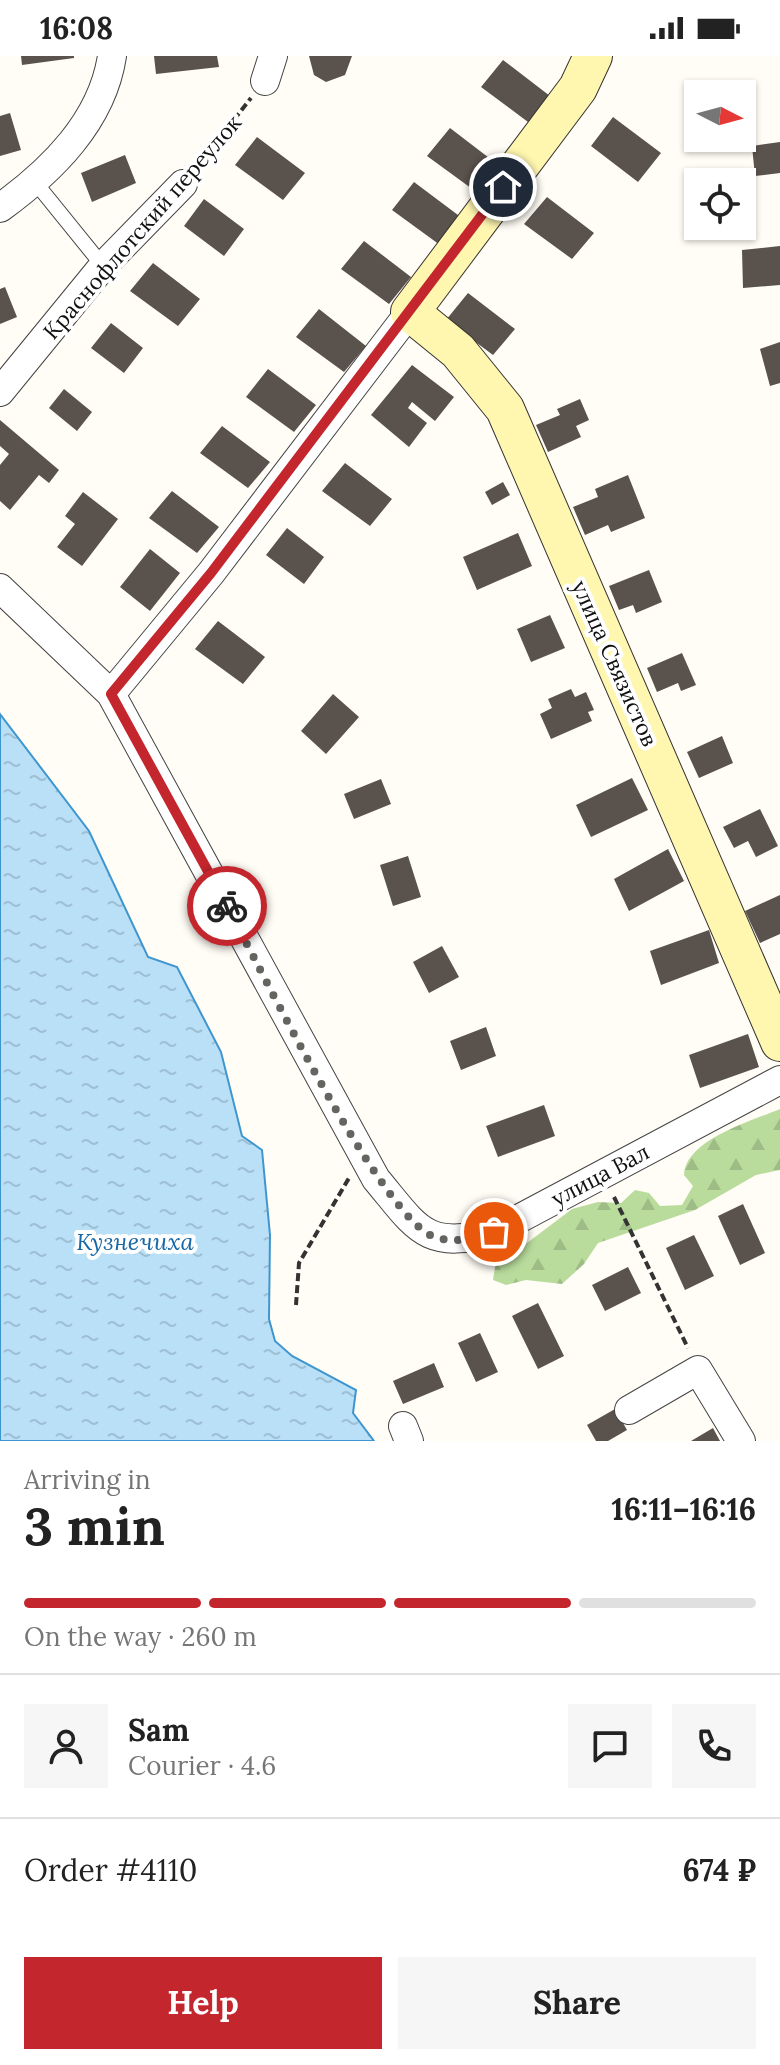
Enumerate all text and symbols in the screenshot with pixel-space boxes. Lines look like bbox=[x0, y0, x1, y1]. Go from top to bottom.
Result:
text: 16:08 bbox=[40, 9, 113, 47]
north arrow bbox=[684, 80, 756, 152]
map controls bbox=[684, 80, 756, 240]
street label: Краснофлотский переулок bbox=[37, 109, 247, 345]
pin bbox=[469, 153, 537, 221]
icon: home bbox=[481, 165, 525, 209]
button: locate bbox=[684, 168, 756, 240]
street label: улица Связистов bbox=[566, 576, 664, 750]
courier bbox=[187, 866, 267, 946]
icon: bike bbox=[205, 884, 249, 928]
street label: улица Вал bbox=[546, 1137, 654, 1213]
pin bbox=[460, 1198, 528, 1266]
icon: bag bbox=[472, 1210, 516, 1254]
water label: Кузнечиха bbox=[76, 1226, 195, 1257]
text: Arriving in bbox=[24, 1463, 151, 1496]
text: 16:11–16:16 bbox=[611, 1490, 756, 1528]
text: 3 min bbox=[24, 1493, 165, 1559]
text: On the way · 260 m bbox=[24, 1620, 257, 1653]
button: person bbox=[24, 1704, 108, 1788]
button: chat bbox=[568, 1704, 652, 1788]
button: phone bbox=[672, 1704, 756, 1788]
text: Sam bbox=[128, 1711, 189, 1749]
text: Courier · 4.6 bbox=[128, 1749, 276, 1782]
text: Order #4110 bbox=[24, 1851, 197, 1889]
text: 674 ₽ bbox=[682, 1851, 756, 1889]
button: Help bbox=[24, 1957, 382, 2049]
button: Share bbox=[398, 1957, 756, 2049]

